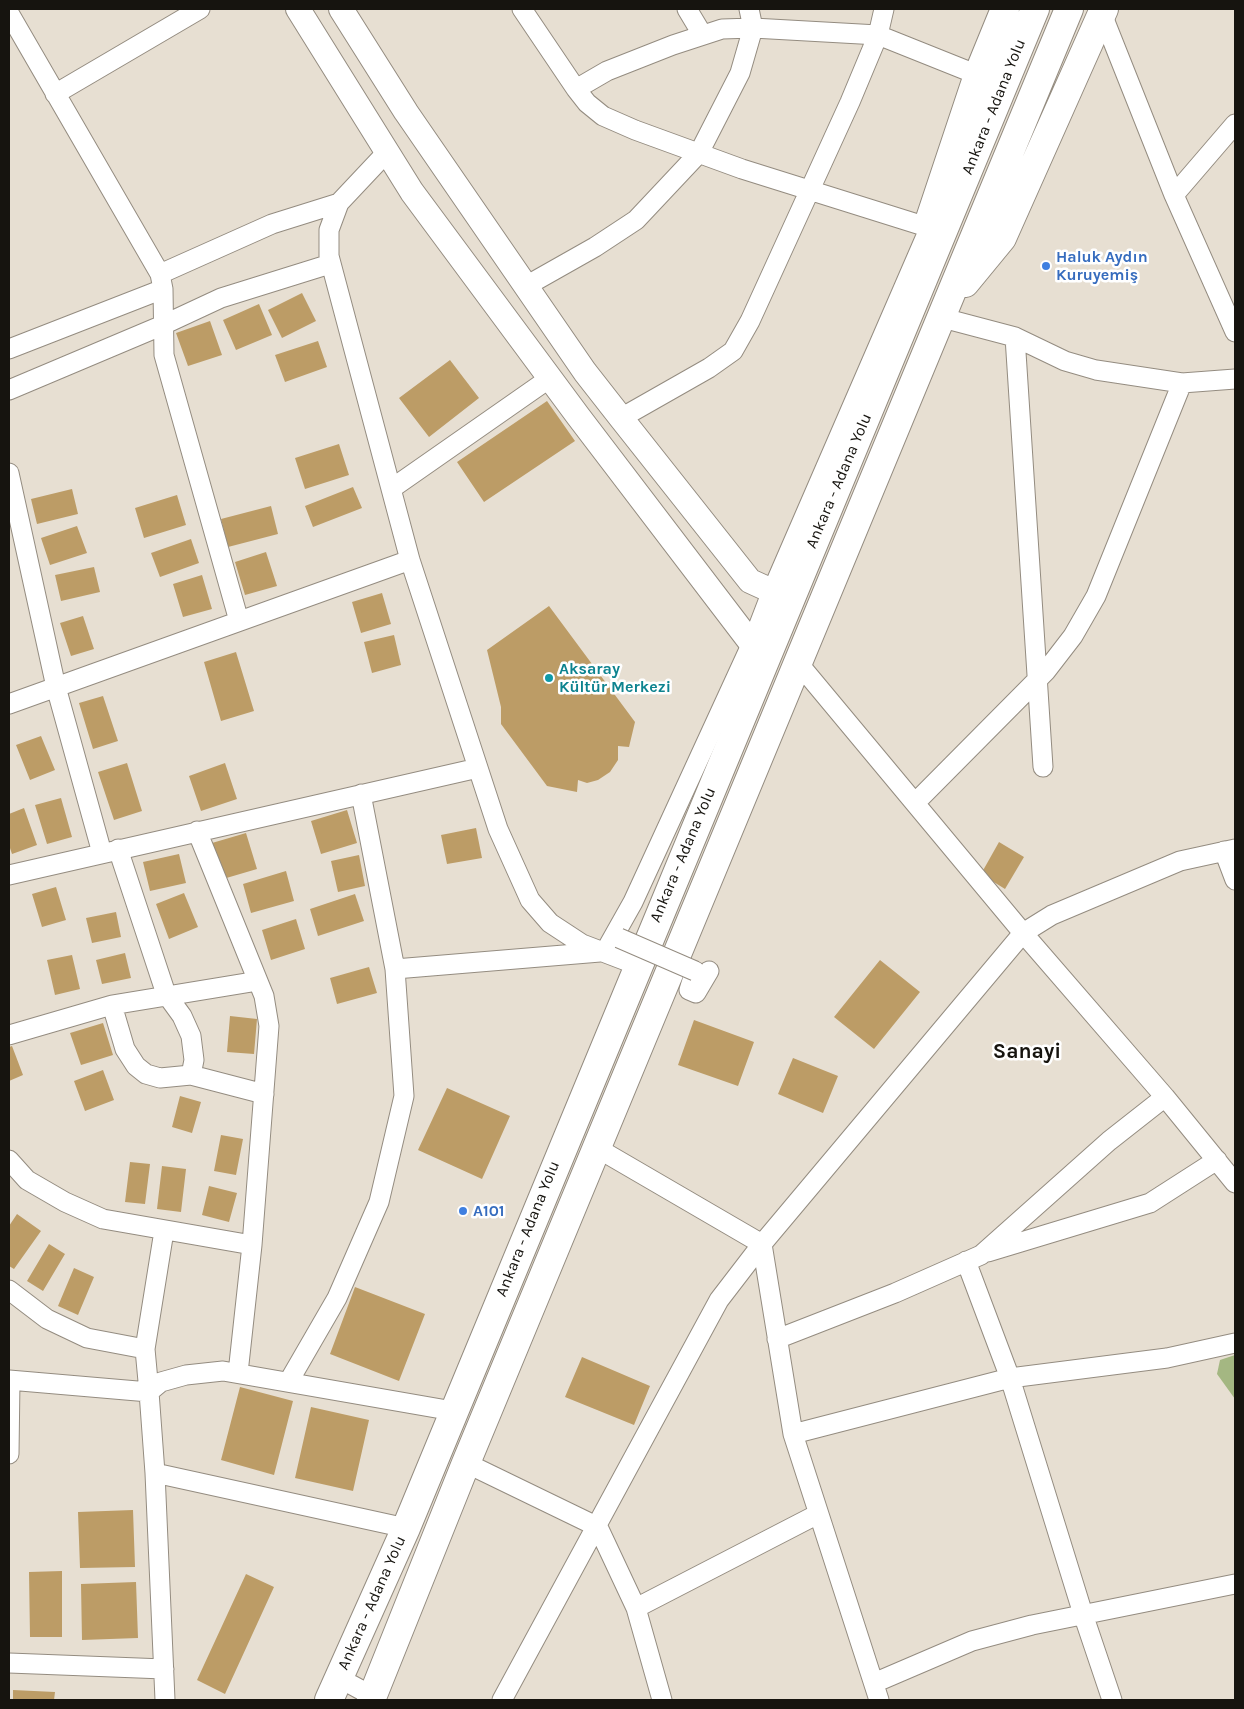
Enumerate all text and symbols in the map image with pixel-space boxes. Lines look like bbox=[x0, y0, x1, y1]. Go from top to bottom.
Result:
street label: Ankara - Adana Yolu bbox=[958, 36, 1030, 178]
place label: Haluk Aydın Kuruyemiş bbox=[1056, 247, 1148, 285]
marker: Haluk Aydın Kuruyemiş bbox=[1040, 260, 1052, 272]
street label: Ankara - Adana Yolu bbox=[802, 411, 876, 551]
place label: Aksaray Kültür Merkezi bbox=[559, 659, 671, 697]
marker: Aksaray Kültür Merkezi bbox=[543, 672, 555, 684]
street label: Ankara - Adana Yolu bbox=[646, 785, 720, 925]
district label: Sanayi bbox=[993, 1039, 1061, 1065]
street label: Ankara - Adana Yolu bbox=[492, 1158, 564, 1300]
place label: A101 bbox=[473, 1201, 505, 1221]
marker: A101 bbox=[457, 1205, 469, 1217]
street label: Ankara - Adana Yolu bbox=[334, 1533, 410, 1673]

